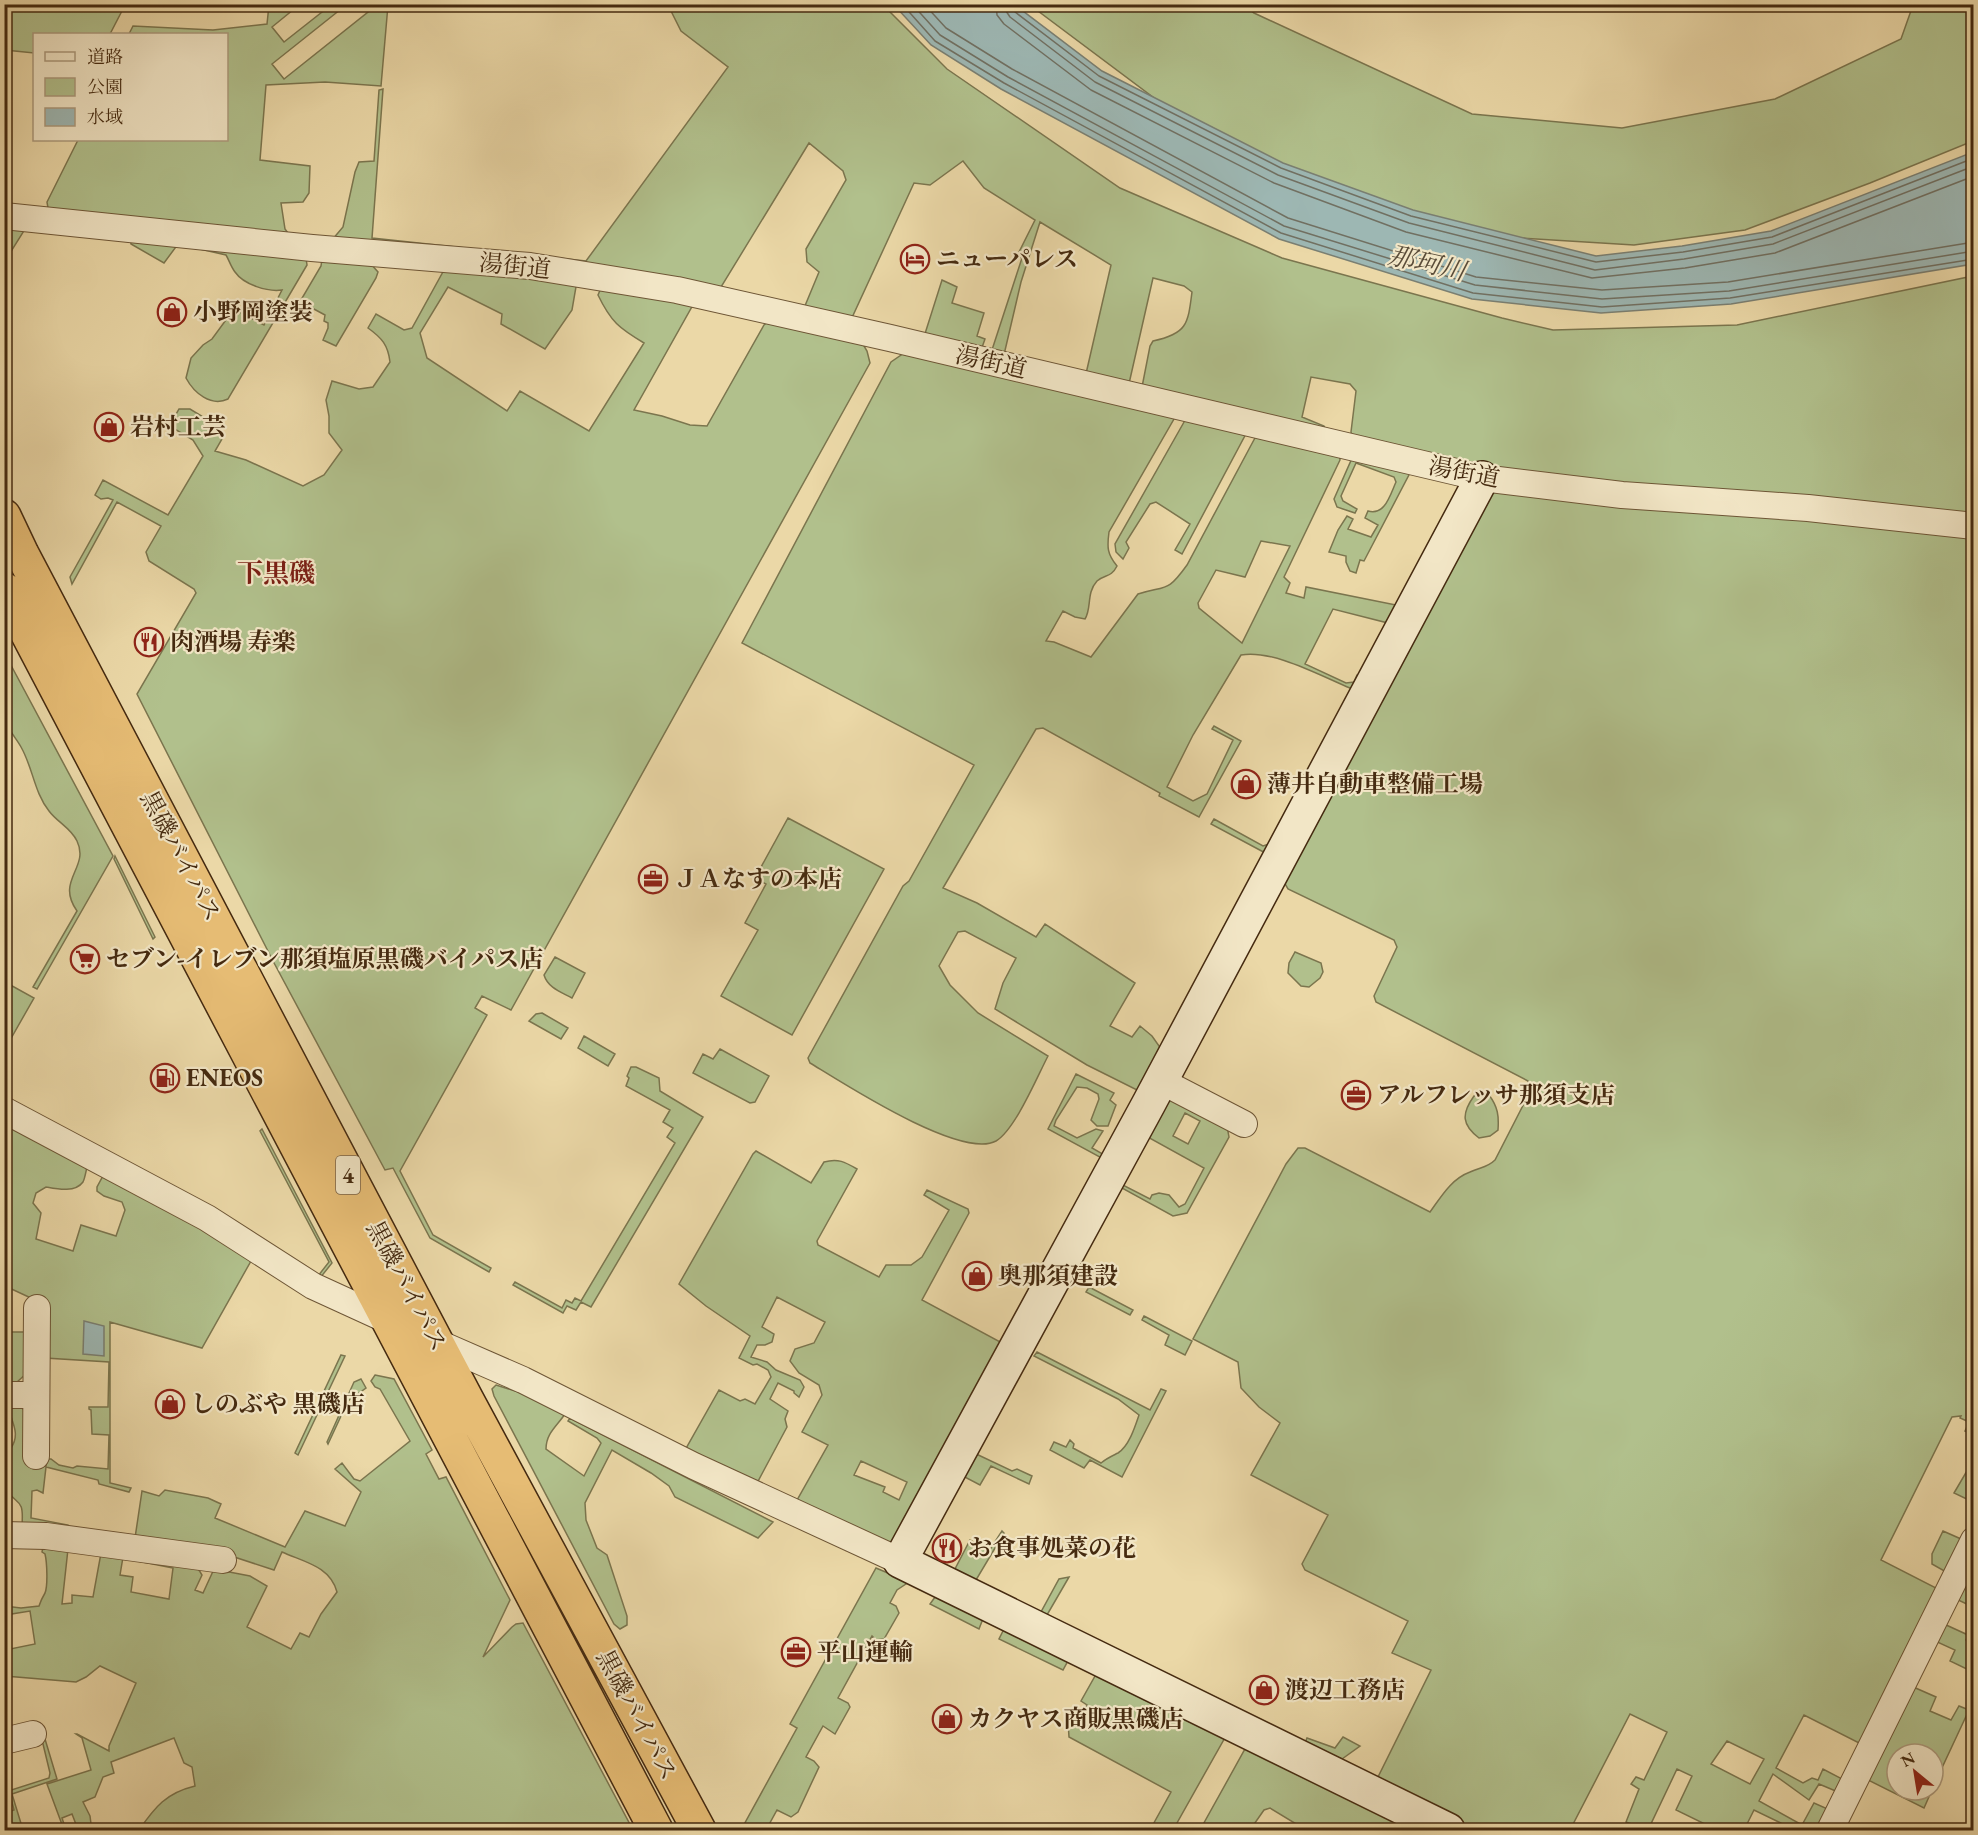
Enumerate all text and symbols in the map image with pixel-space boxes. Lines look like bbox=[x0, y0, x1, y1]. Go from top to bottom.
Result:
legend bbox=[33, 33, 228, 141]
text: 道路 bbox=[87, 45, 123, 68]
text: 公園 bbox=[87, 75, 123, 98]
text: 水域 bbox=[87, 105, 123, 128]
water label: 那珂川 bbox=[1385, 238, 1472, 289]
hotel icon: ニューパレス bbox=[899, 243, 931, 275]
place label: ニューパレス bbox=[936, 243, 1078, 274]
street label: 湯街道 bbox=[478, 246, 552, 285]
shop icon: 小野岡塗装 bbox=[156, 296, 188, 328]
place label: 小野岡塗装 bbox=[193, 296, 313, 327]
street label: 湯街道 bbox=[953, 338, 1030, 385]
shop icon: 岩村工芸 bbox=[93, 411, 125, 443]
place label: 岩村工芸 bbox=[130, 411, 226, 442]
street label: 湯街道 bbox=[1426, 449, 1502, 494]
district label: 下黒磯 bbox=[237, 556, 315, 590]
restaurant icon: 肉酒場 寿楽 bbox=[133, 626, 165, 658]
place label: 肉酒場 寿楽 bbox=[170, 626, 296, 657]
shop icon: 薄井自動車整備工場 bbox=[1230, 768, 1262, 800]
place label: 薄井自動車整備工場 bbox=[1267, 768, 1483, 799]
street label: 黒磯バイパス bbox=[134, 785, 229, 926]
office icon: ＪＡなすの本店 bbox=[637, 863, 669, 895]
place label: ＪＡなすの本店 bbox=[674, 863, 842, 894]
supermarket icon: セブン-イレブン那須塩原黒磯バイパス店 bbox=[69, 943, 101, 975]
place label: セブン-イレブン那須塩原黒磯バイパス店 bbox=[106, 943, 543, 974]
fuel station icon: ENEOS bbox=[149, 1062, 181, 1094]
place label: ENEOS bbox=[186, 1062, 263, 1093]
office icon: アルフレッサ那須支店 bbox=[1340, 1079, 1372, 1111]
place label: アルフレッサ那須支店 bbox=[1377, 1079, 1615, 1110]
road number: 4 bbox=[336, 1156, 360, 1194]
street label: 黒磯バイパス bbox=[360, 1215, 455, 1356]
shop icon: 奥那須建設 bbox=[961, 1260, 993, 1292]
place label: 奥那須建設 bbox=[998, 1260, 1118, 1291]
shop icon: しのぶや 黒磯店 bbox=[154, 1388, 186, 1420]
place label: しのぶや 黒磯店 bbox=[191, 1388, 365, 1419]
restaurant icon: お食事処菜の花 bbox=[931, 1532, 963, 1564]
place label: お食事処菜の花 bbox=[968, 1532, 1136, 1563]
office icon: 平山運輸 bbox=[780, 1636, 812, 1668]
place label: 平山運輸 bbox=[817, 1636, 913, 1667]
street label: 黒磯バイパス bbox=[590, 1644, 685, 1785]
shop icon: 渡辺工務店 bbox=[1248, 1674, 1280, 1706]
place label: 渡辺工務店 bbox=[1285, 1674, 1405, 1705]
shop icon: カクヤス商販黒磯店 bbox=[931, 1703, 963, 1735]
place label: カクヤス商販黒磯店 bbox=[968, 1703, 1184, 1734]
north arrow bbox=[1885, 1742, 1945, 1802]
text: N bbox=[1897, 1747, 1919, 1772]

